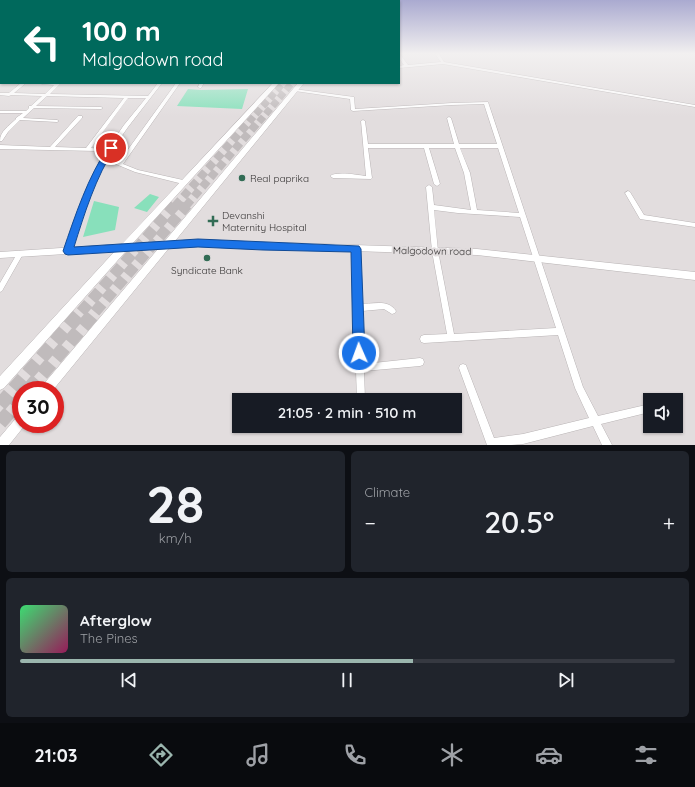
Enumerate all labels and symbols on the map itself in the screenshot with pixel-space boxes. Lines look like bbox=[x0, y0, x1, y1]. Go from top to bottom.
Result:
pin bbox=[94, 131, 128, 165]
place label: Real paprika bbox=[250, 172, 309, 185]
marker: Real paprika bbox=[237, 173, 247, 183]
place label: Devanshi Maternity Hospital bbox=[222, 209, 307, 234]
marker: Devanshi Maternity Hospital bbox=[207, 215, 219, 227]
street label: Malgodown road bbox=[393, 244, 471, 258]
marker: Syndicate Bank bbox=[202, 253, 212, 263]
place label: Syndicate Bank bbox=[171, 264, 243, 277]
position arrow bbox=[338, 332, 380, 374]
speed limit sign: 30 bbox=[12, 381, 64, 433]

